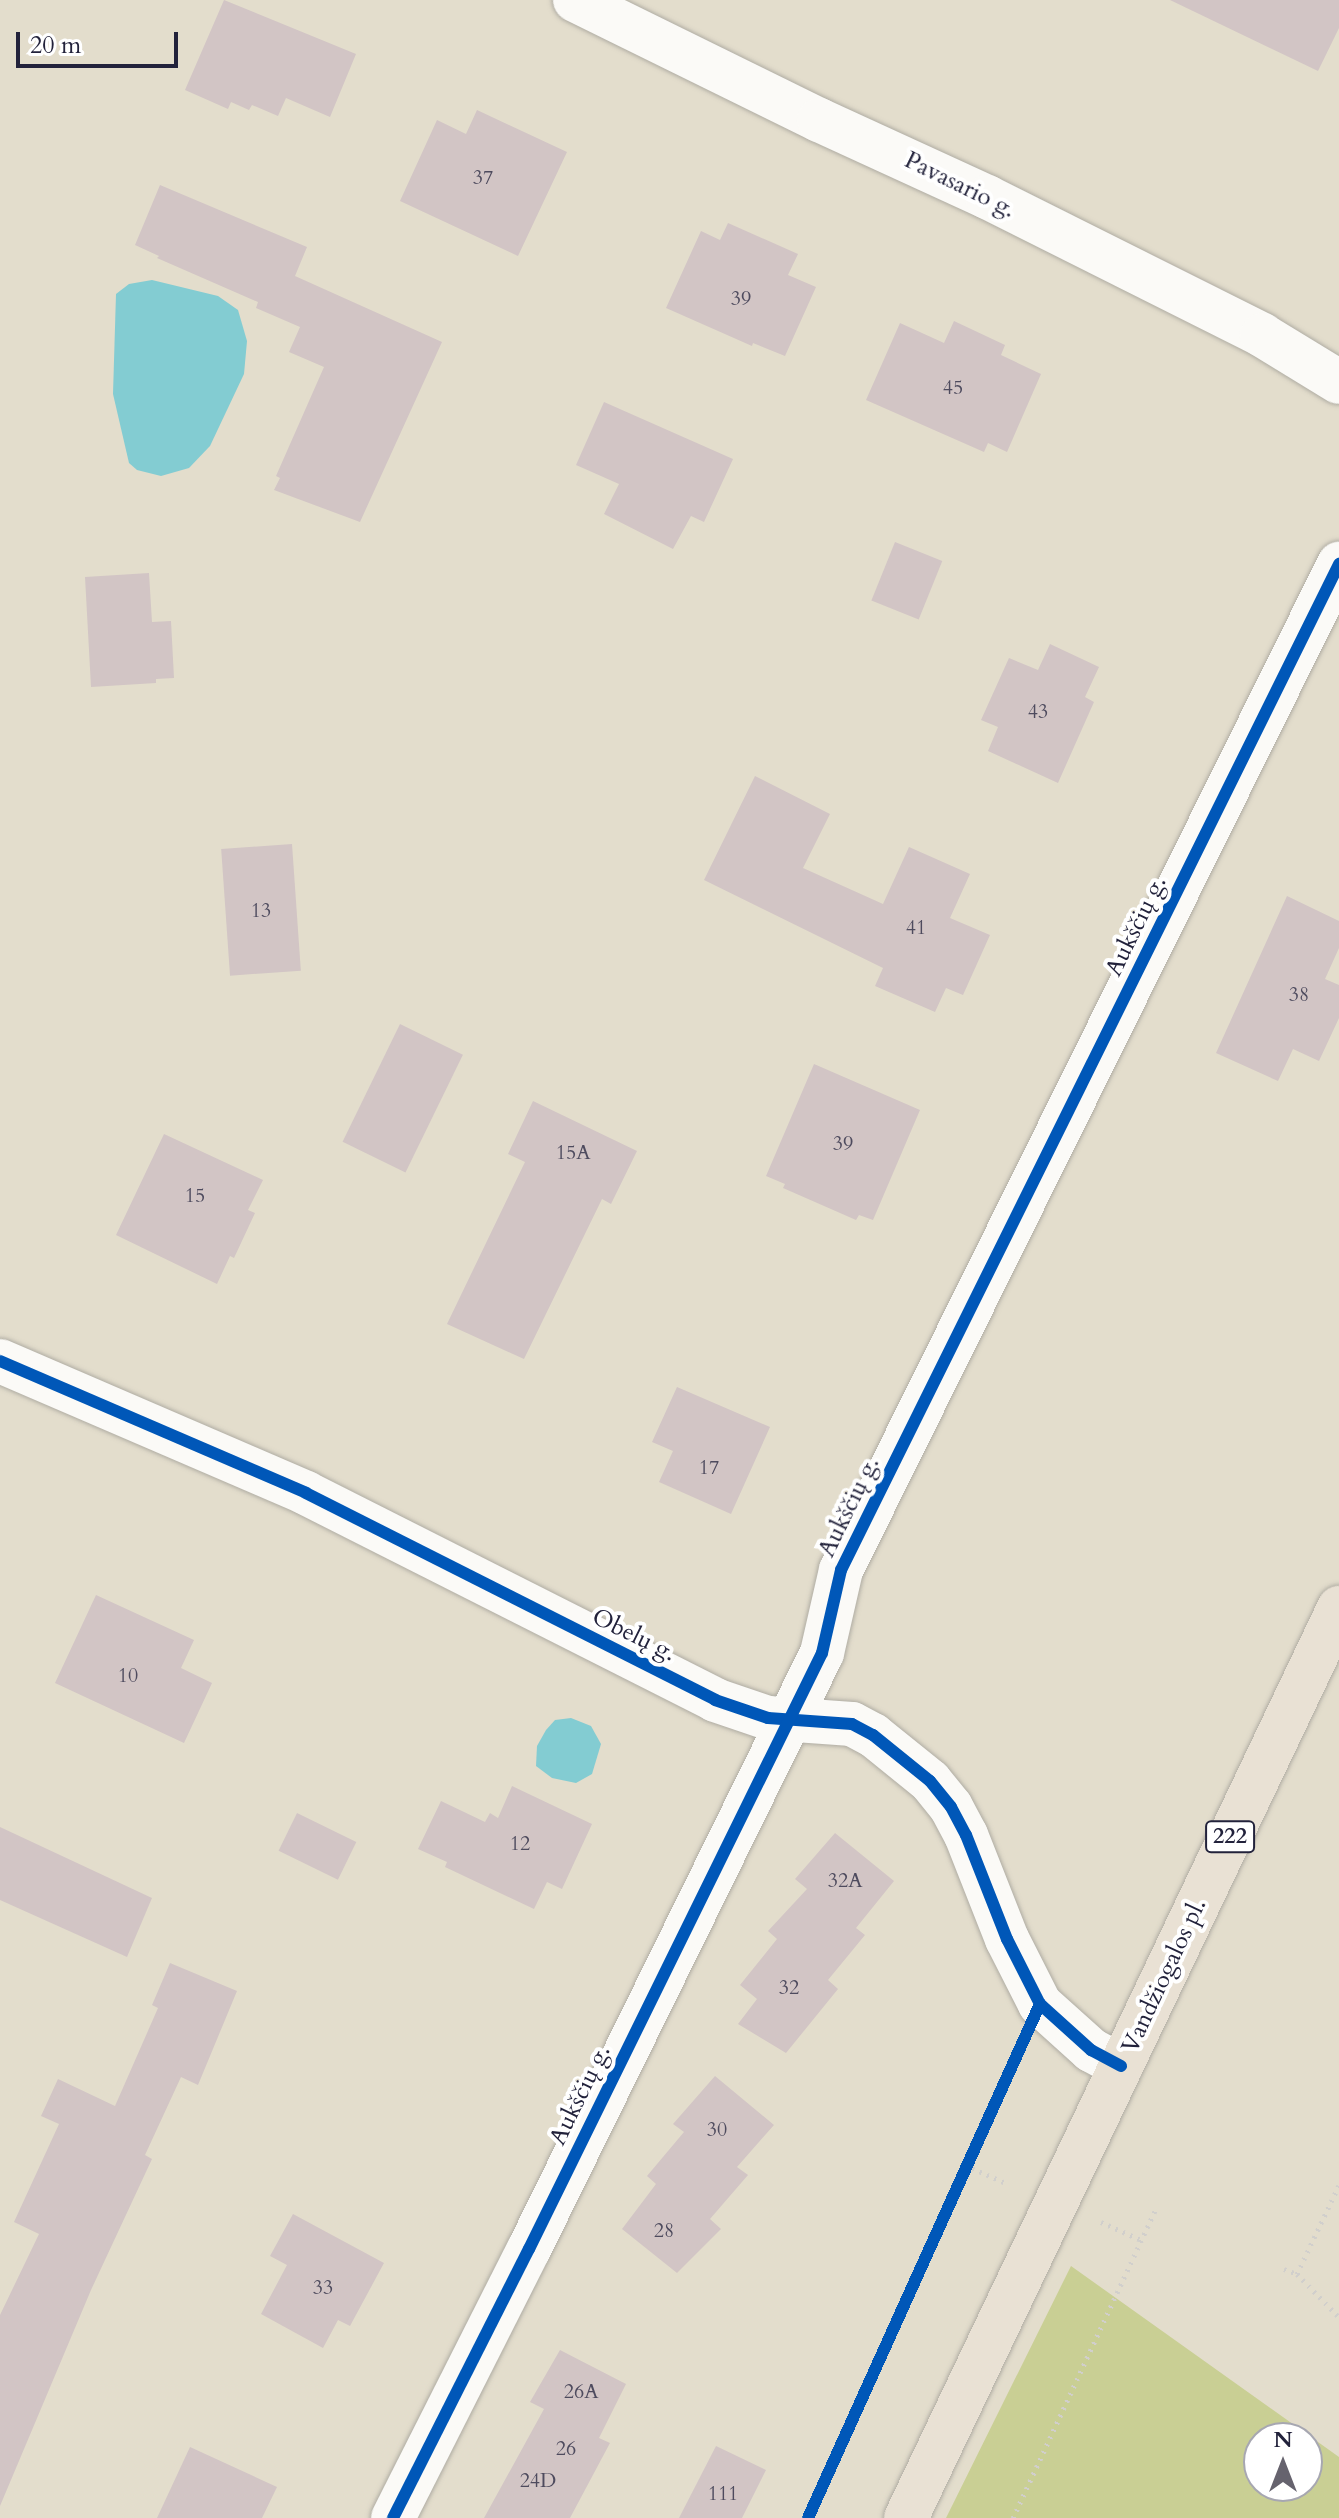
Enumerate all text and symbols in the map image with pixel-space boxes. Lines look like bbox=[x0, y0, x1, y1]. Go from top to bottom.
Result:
scale bar bbox=[20, 16, 182, 66]
text: 20 m bbox=[30, 29, 81, 62]
street label: Pavasario g. bbox=[900, 146, 1020, 224]
house number: 37 bbox=[473, 165, 493, 189]
house number: 39 bbox=[731, 286, 751, 310]
house number: 45 bbox=[943, 375, 963, 399]
house number: 43 bbox=[1028, 699, 1048, 723]
street label: Aukščių g. bbox=[1099, 871, 1173, 981]
house number: 13 bbox=[251, 898, 271, 922]
house number: 41 bbox=[906, 915, 926, 939]
house number: 38 bbox=[1289, 982, 1309, 1006]
house number: 39 bbox=[833, 1131, 853, 1155]
house number: 15A bbox=[556, 1140, 590, 1164]
house number: 15 bbox=[185, 1183, 205, 1207]
street label: Aukščių g. bbox=[812, 1452, 886, 1562]
house number: 17 bbox=[699, 1455, 719, 1479]
street label: Obelų g. bbox=[587, 1602, 681, 1668]
house number: 10 bbox=[118, 1663, 138, 1687]
road number: 222 bbox=[1204, 1819, 1256, 1855]
house number: 12 bbox=[510, 1831, 530, 1855]
house number: 32A bbox=[828, 1868, 862, 1892]
street label: Vandžiogalos pl. bbox=[1116, 1894, 1212, 2058]
house number: 32 bbox=[779, 1975, 799, 1999]
street label: Aukščių g. bbox=[543, 2040, 617, 2150]
house number: 30 bbox=[707, 2117, 727, 2141]
house number: 28 bbox=[654, 2218, 674, 2242]
house number: 33 bbox=[313, 2275, 333, 2299]
house number: 26A bbox=[564, 2379, 598, 2403]
north arrow bbox=[1243, 2422, 1323, 2502]
text: N bbox=[1273, 2425, 1293, 2455]
house number: 26 bbox=[556, 2436, 576, 2460]
house number: 24D bbox=[520, 2468, 556, 2492]
house number: 111 bbox=[708, 2481, 738, 2505]

